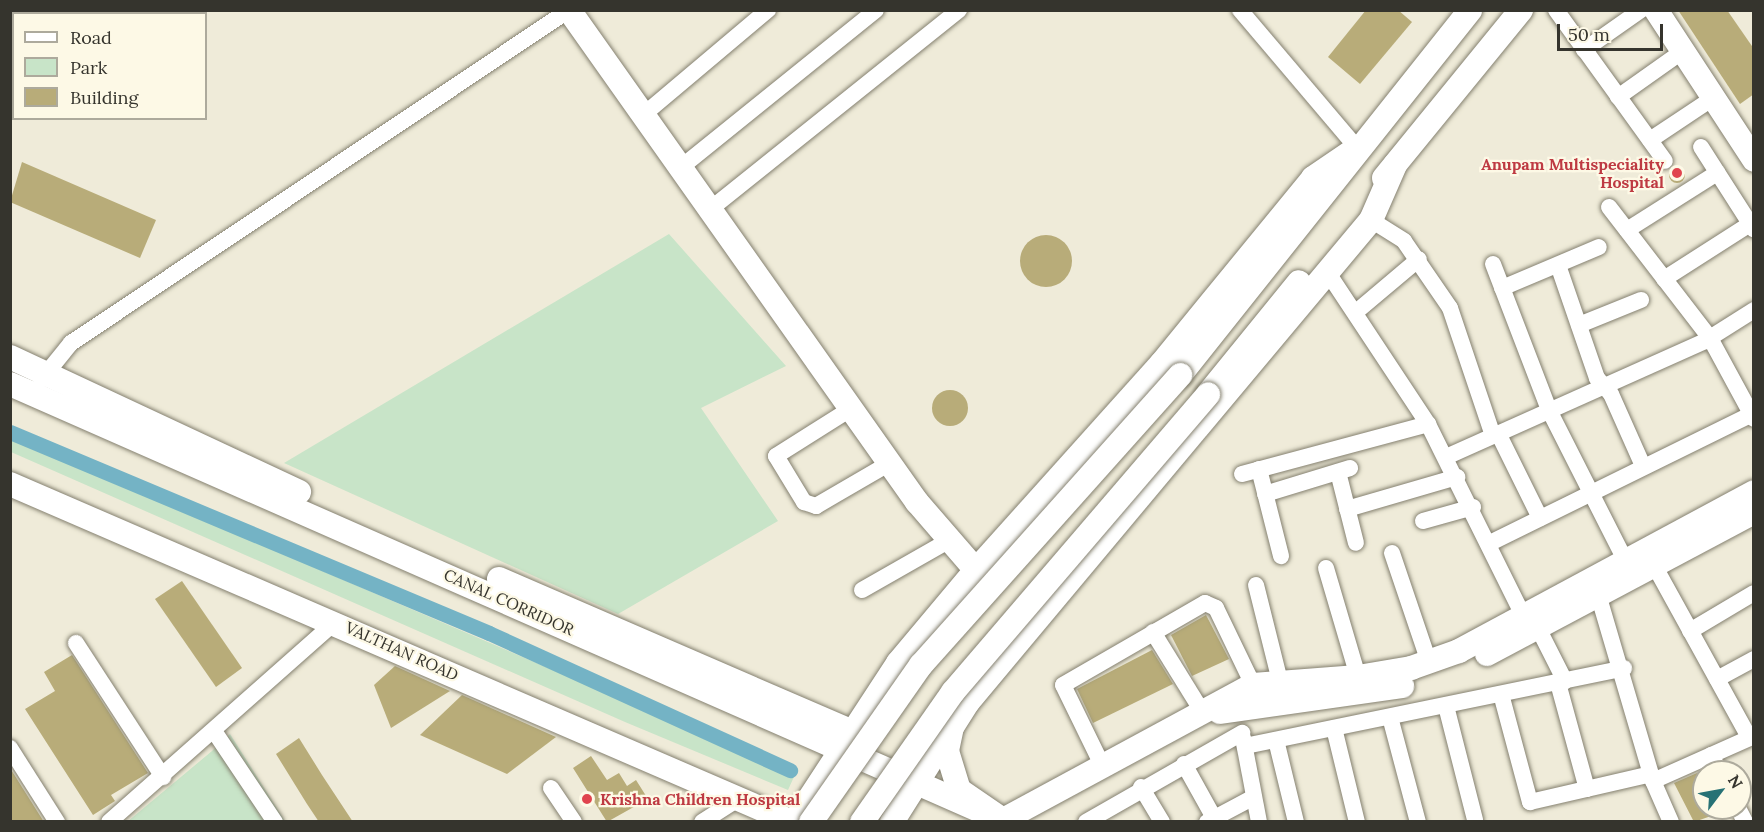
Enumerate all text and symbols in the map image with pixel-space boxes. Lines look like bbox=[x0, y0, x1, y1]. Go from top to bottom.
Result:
legend bbox=[12, 12, 207, 120]
scale bar bbox=[1560, 12, 1666, 50]
text: 50 m bbox=[1568, 23, 1610, 46]
text: Road bbox=[70, 26, 112, 49]
text: Park bbox=[70, 56, 107, 79]
text: Building bbox=[70, 86, 138, 109]
place label: Anupam Multispeciality Hospital bbox=[1481, 154, 1664, 192]
marker: Anupam Multispeciality Hospital bbox=[1668, 164, 1686, 182]
street label: CANAL CORRIDOR bbox=[441, 565, 577, 639]
street label: VALTHAN ROAD bbox=[343, 617, 461, 685]
north arrow bbox=[1692, 760, 1752, 820]
text: N bbox=[1724, 771, 1747, 792]
place label: Krishna Children Hospital bbox=[600, 789, 800, 809]
marker: Krishna Children Hospital bbox=[578, 790, 596, 808]

